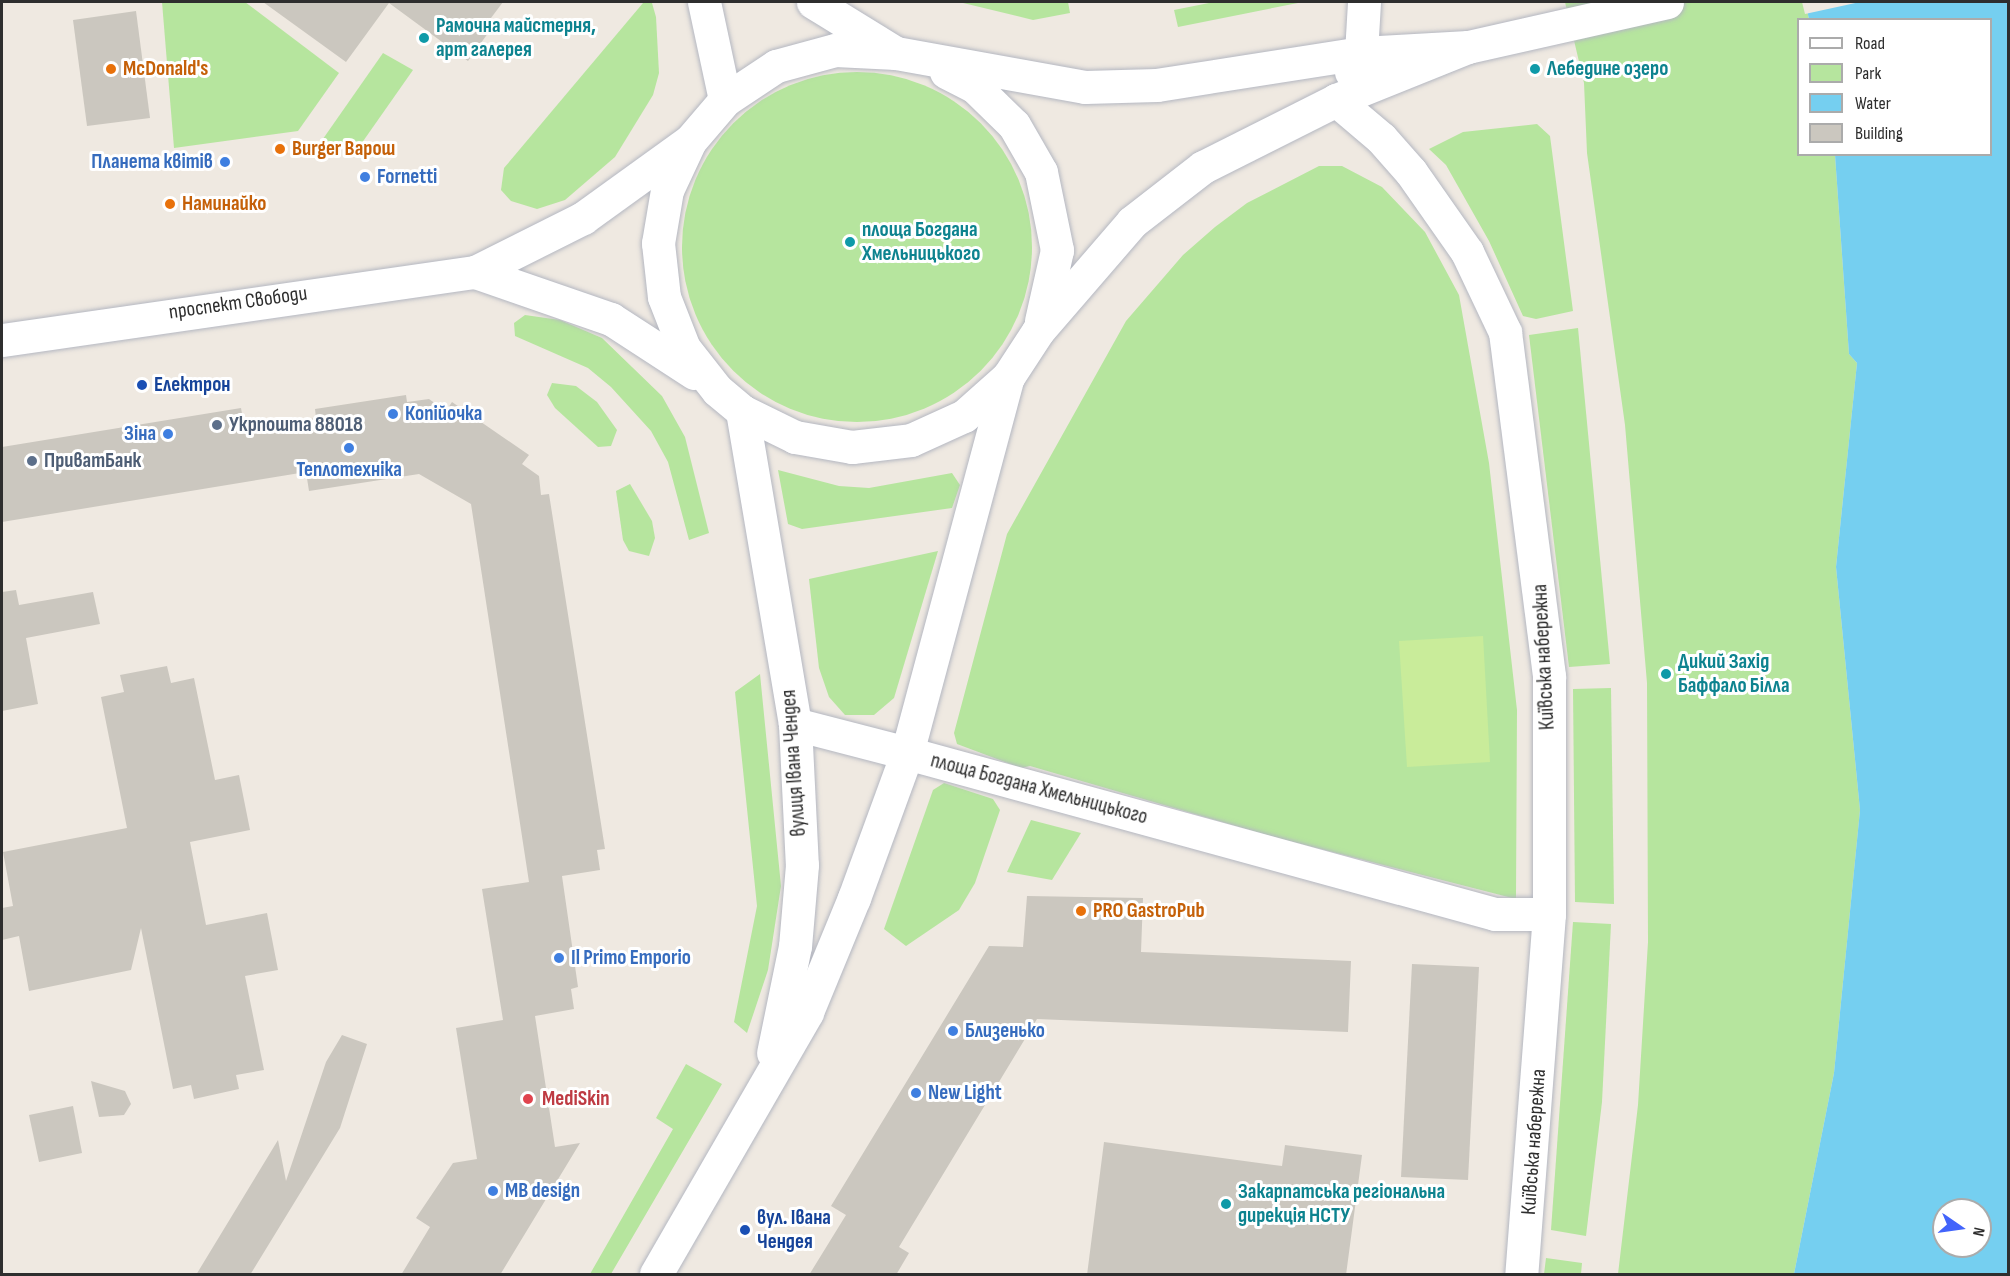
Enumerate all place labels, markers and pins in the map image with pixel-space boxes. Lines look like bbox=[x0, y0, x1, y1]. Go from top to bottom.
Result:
place label: Рамочна майстерня, арт галерея bbox=[436, 13, 596, 63]
marker: Рамочна майстерня, арт галерея bbox=[417, 31, 431, 45]
place label: McDonald's bbox=[123, 56, 208, 82]
place label: Лебедине озеро bbox=[1547, 56, 1668, 82]
marker: McDonald's bbox=[104, 62, 118, 76]
marker: Лебедине озеро bbox=[1528, 62, 1542, 76]
place label: Burger Варош bbox=[292, 136, 395, 162]
marker: Burger Варош bbox=[273, 142, 287, 156]
place label: Планета квітів bbox=[91, 149, 213, 175]
marker: Планета квітів bbox=[218, 155, 232, 169]
place label: Fornetti bbox=[377, 164, 437, 190]
marker: Fornetti bbox=[358, 170, 372, 184]
place label: Наминайко bbox=[182, 191, 266, 217]
marker: Наминайко bbox=[163, 197, 177, 211]
place label: площа Богдана Хмельницького bbox=[862, 217, 980, 267]
marker: площа Богдана Хмельницького bbox=[843, 235, 857, 249]
place label: Електрон bbox=[154, 372, 230, 398]
marker: Електрон bbox=[135, 378, 149, 392]
place label: Копійочка bbox=[405, 401, 482, 427]
marker: Копійочка bbox=[386, 407, 400, 421]
place label: Укрпошта 88018 bbox=[229, 412, 363, 438]
marker: Укрпошта 88018 bbox=[210, 418, 224, 432]
place label: Зіна bbox=[124, 421, 156, 447]
marker: Зіна bbox=[161, 427, 175, 441]
marker: Теплотехніка bbox=[342, 441, 356, 455]
place label: ПриватБанк bbox=[44, 448, 141, 474]
marker: ПриватБанк bbox=[25, 454, 39, 468]
place label: Теплотехніка bbox=[296, 457, 402, 483]
place label: Дикий Захід Баффало Білла bbox=[1678, 649, 1790, 699]
marker: Дикий Захід Баффало Білла bbox=[1659, 667, 1673, 681]
place label: PRO GastroPub bbox=[1093, 898, 1204, 924]
marker: PRO GastroPub bbox=[1074, 904, 1088, 918]
place label: Il Primo Emporio bbox=[571, 945, 691, 971]
marker: Il Primo Emporio bbox=[552, 951, 566, 965]
place label: Близенько bbox=[965, 1018, 1045, 1044]
marker: Близенько bbox=[946, 1024, 960, 1038]
place label: New Light bbox=[928, 1080, 1002, 1106]
place label: MediSkin bbox=[542, 1086, 610, 1112]
marker: New Light bbox=[909, 1086, 923, 1100]
marker: MediSkin bbox=[519, 1090, 537, 1108]
place label: MB design bbox=[505, 1178, 580, 1204]
place label: Закарпатська регіональна дирекція НСТУ bbox=[1238, 1179, 1445, 1229]
marker: MB design bbox=[486, 1184, 500, 1198]
marker: Закарпатська регіональна дирекція НСТУ bbox=[1219, 1197, 1233, 1211]
place label: вул. Івана Чендея bbox=[757, 1205, 831, 1255]
marker: вул. Івана Чендея bbox=[738, 1223, 752, 1237]

